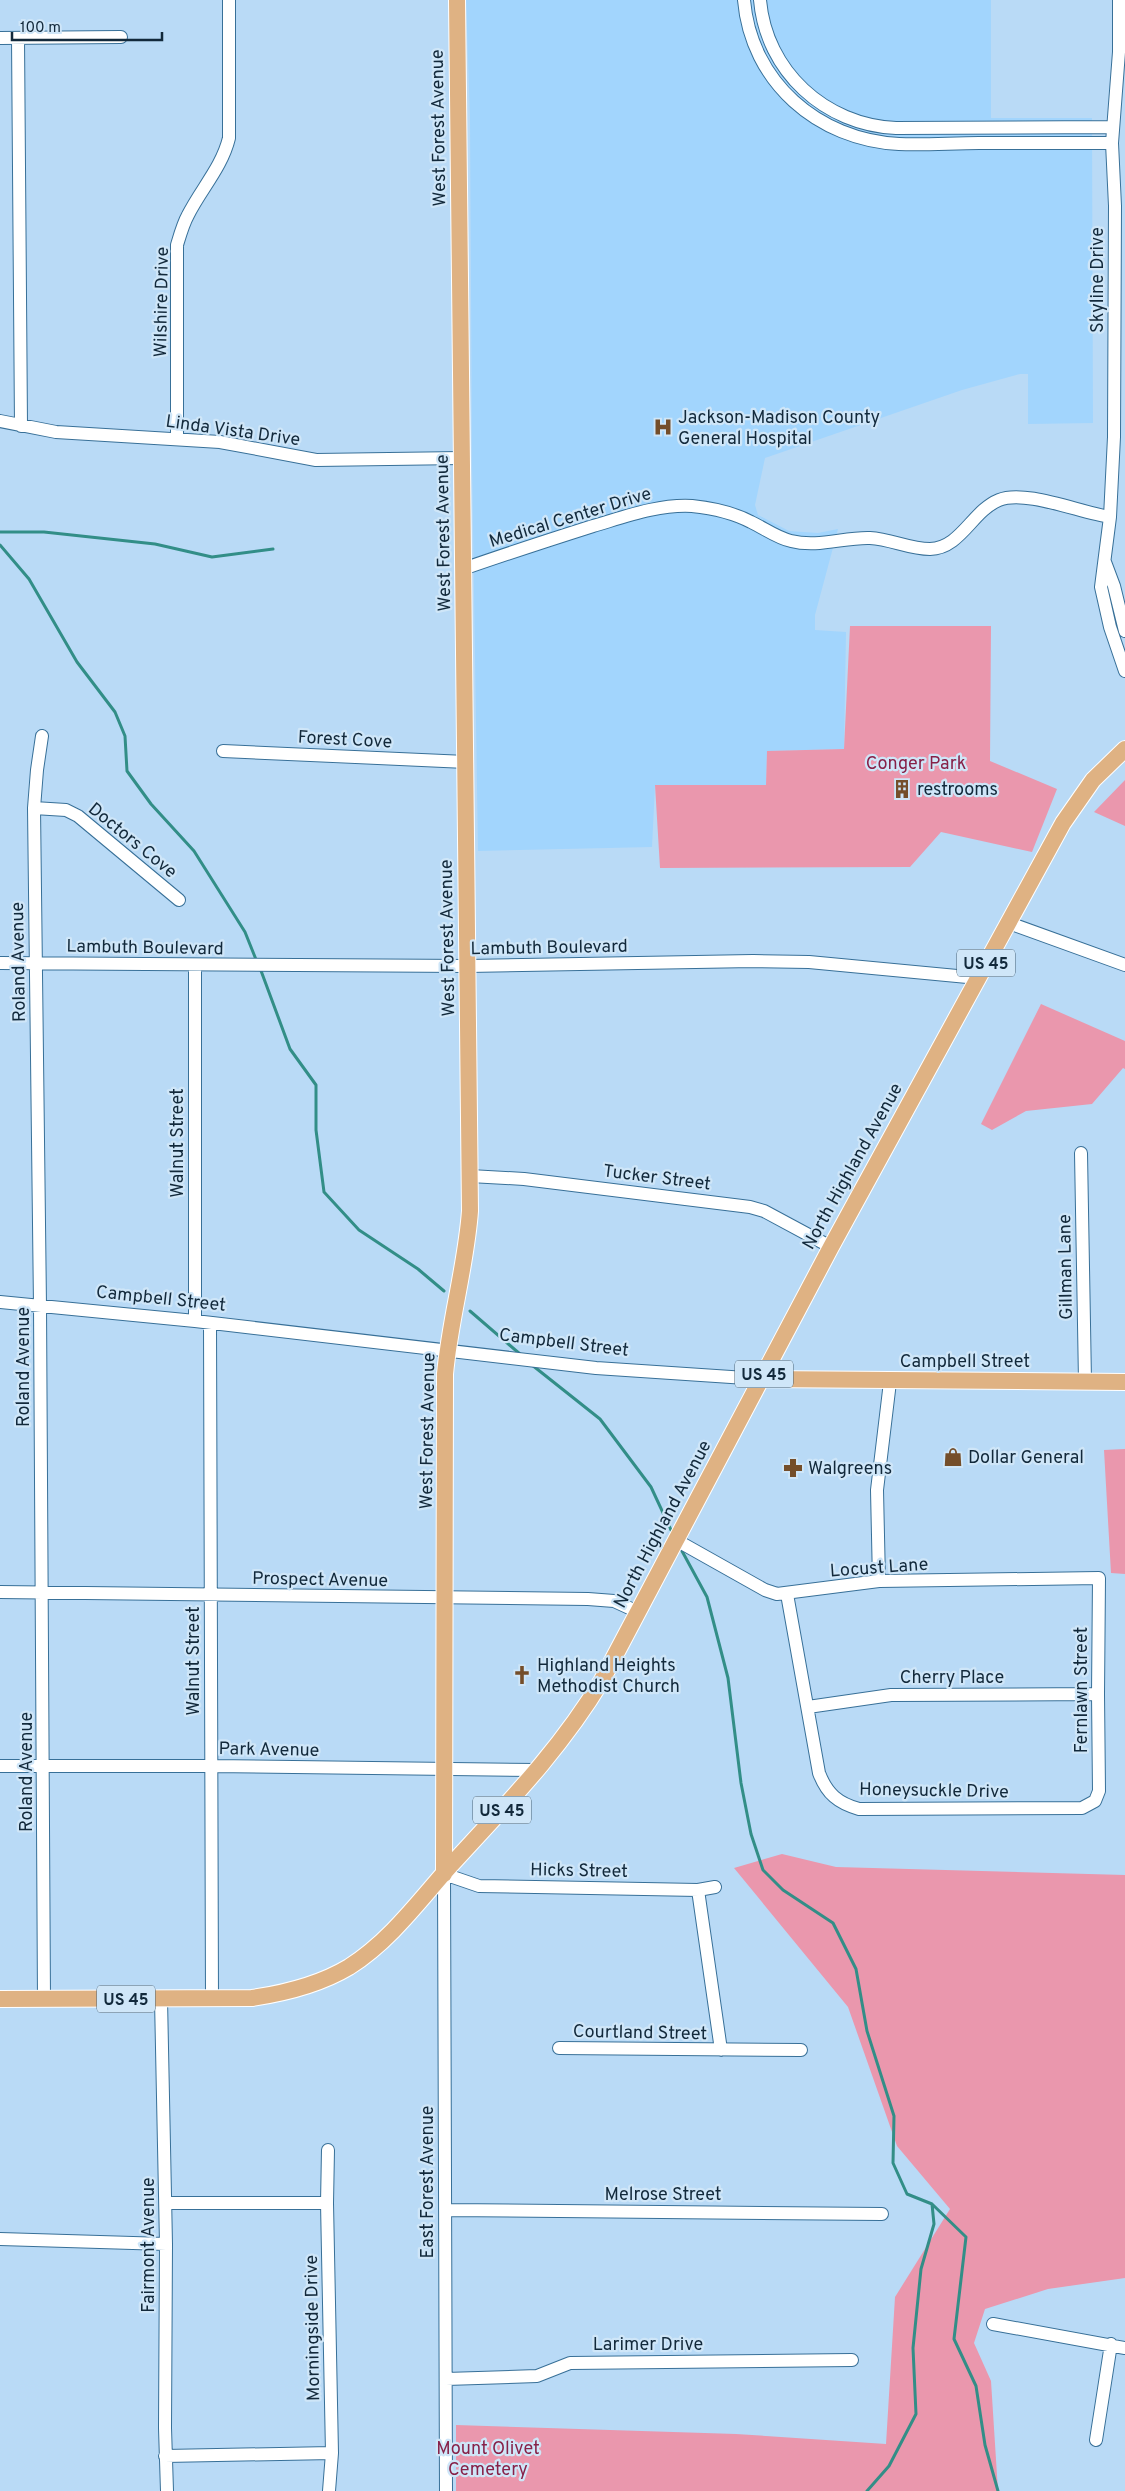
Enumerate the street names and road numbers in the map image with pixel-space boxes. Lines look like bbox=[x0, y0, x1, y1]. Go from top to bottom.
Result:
street label: West Forest Avenue bbox=[427, 49, 452, 207]
street label: Skyline Drive bbox=[1087, 227, 1110, 333]
street label: Wilshire Drive bbox=[150, 246, 175, 358]
street label: Linda Vista Drive bbox=[164, 411, 302, 452]
street label: West Forest Avenue bbox=[432, 454, 457, 612]
street label: Medical Center Drive bbox=[487, 483, 654, 554]
street label: Forest Cove bbox=[297, 727, 393, 754]
street label: Doctors Cove bbox=[83, 798, 181, 884]
street label: West Forest Avenue bbox=[436, 859, 461, 1017]
street label: Roland Avenue bbox=[7, 902, 32, 1022]
street label: Lambuth Boulevard bbox=[66, 936, 224, 961]
street label: Lambuth Boulevard bbox=[470, 936, 628, 961]
road number: US 45 bbox=[957, 950, 1015, 976]
street label: North Highland Avenue bbox=[798, 1079, 909, 1254]
street label: Walnut Street bbox=[167, 1088, 190, 1198]
street label: Tucker Street bbox=[602, 1160, 712, 1197]
street label: Gillman Lane bbox=[1054, 1214, 1079, 1320]
street label: Campbell Street bbox=[95, 1281, 227, 1318]
street label: Roland Avenue bbox=[13, 1307, 36, 1427]
street label: Campbell Street bbox=[498, 1324, 630, 1363]
street label: Campbell Street bbox=[900, 1351, 1030, 1374]
street label: West Forest Avenue bbox=[416, 1352, 441, 1510]
road number: US 45 bbox=[735, 1360, 793, 1388]
street label: North Highland Avenue bbox=[609, 1437, 717, 1613]
street label: Locust Lane bbox=[829, 1554, 929, 1583]
street label: Prospect Avenue bbox=[252, 1568, 388, 1593]
street label: Walnut Street bbox=[183, 1606, 206, 1716]
street label: Fernlawn Street bbox=[1071, 1627, 1094, 1753]
street label: Cherry Place bbox=[900, 1667, 1004, 1690]
street label: Roland Avenue bbox=[16, 1712, 39, 1832]
street label: Park Avenue bbox=[218, 1738, 320, 1763]
street label: Honeysuckle Drive bbox=[859, 1779, 1009, 1804]
road number: US 45 bbox=[473, 1796, 531, 1824]
street label: Hicks Street bbox=[530, 1859, 628, 1884]
road number: US 45 bbox=[97, 1986, 155, 2012]
street label: Courtland Street bbox=[573, 2021, 707, 2046]
street label: East Forest Avenue bbox=[417, 2106, 440, 2258]
street label: Fairmont Avenue bbox=[138, 2177, 161, 2313]
street label: Melrose Street bbox=[604, 2184, 722, 2207]
street label: Morningside Drive bbox=[301, 2255, 326, 2401]
street label: Larimer Drive bbox=[593, 2334, 703, 2357]

